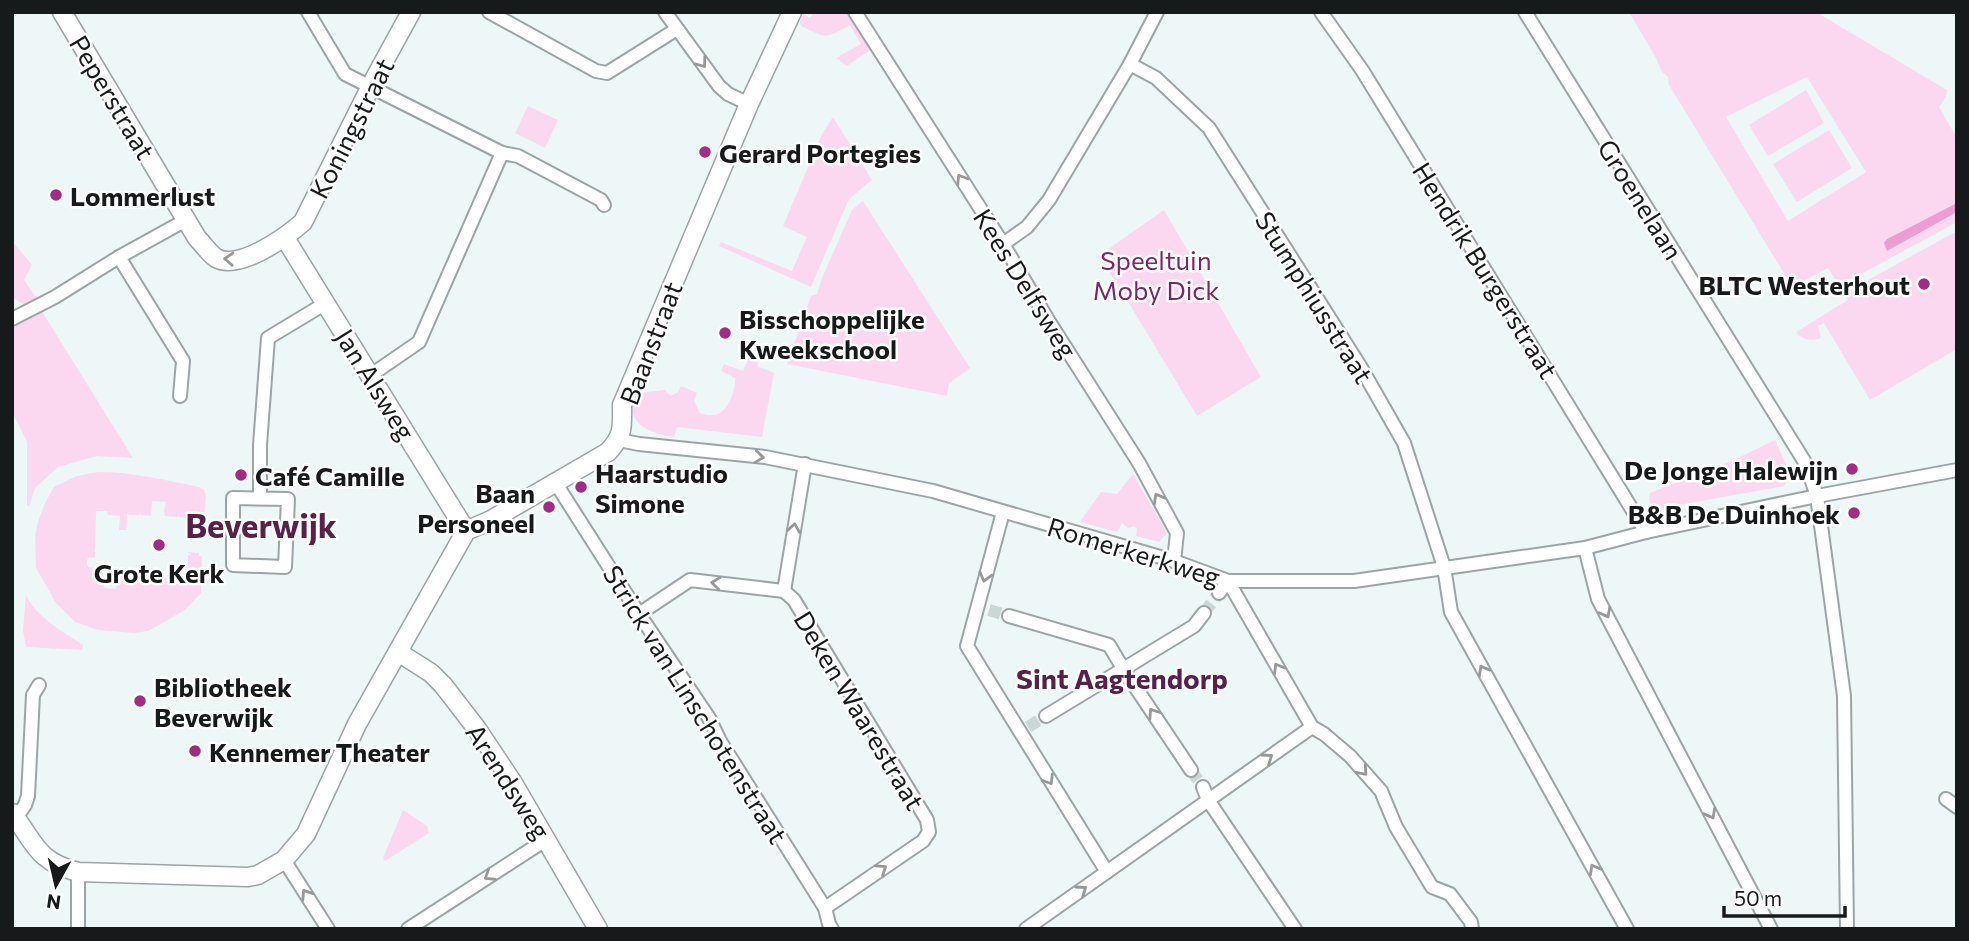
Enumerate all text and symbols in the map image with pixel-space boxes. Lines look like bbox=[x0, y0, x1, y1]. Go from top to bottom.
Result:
street label: Peperstraat bbox=[64, 29, 162, 165]
street label: Koningstraat bbox=[302, 53, 400, 203]
one-way arrow bbox=[694, 56, 707, 68]
street label: Groenelaan bbox=[1592, 133, 1690, 265]
place label: Gerard Portegies bbox=[719, 137, 921, 168]
marker: Gerard Portegies bbox=[697, 144, 713, 160]
street label: Hendrik Burgerstraat bbox=[1407, 156, 1565, 384]
one-way arrow bbox=[957, 173, 970, 186]
place label: Lommerlust bbox=[70, 180, 215, 211]
marker: Lommerlust bbox=[48, 187, 64, 203]
street label: Kees Delfsweg bbox=[968, 203, 1084, 363]
street label: Stumphiusstraat bbox=[1250, 205, 1380, 389]
park label: Speeltuin Moby Dick bbox=[1093, 244, 1219, 305]
one-way arrow bbox=[223, 251, 234, 266]
place label: BLTC Westerhout bbox=[1698, 269, 1910, 300]
marker: BLTC Westerhout bbox=[1916, 276, 1932, 292]
street label: Baanstraat bbox=[612, 277, 688, 409]
place label: Bisschoppelijke Kweekschool bbox=[739, 303, 925, 364]
street label: Jan Alsweg bbox=[330, 323, 422, 445]
marker: Bisschoppelijke Kweekschool bbox=[717, 325, 733, 341]
one-way arrow bbox=[754, 450, 765, 465]
place label: De Jonge Halewijn bbox=[1624, 454, 1838, 485]
place label: Haarstudio Simone bbox=[595, 457, 728, 518]
place label: Café Camille bbox=[255, 460, 405, 491]
marker: De Jonge Halewijn bbox=[1844, 461, 1860, 477]
marker: Café Camille bbox=[233, 467, 249, 483]
place label: Baan Personeel bbox=[417, 477, 535, 538]
marker: Haarstudio Simone bbox=[573, 479, 589, 495]
one-way arrow bbox=[1153, 492, 1166, 505]
place label: B&B De Duinhoek bbox=[1628, 498, 1840, 529]
marker: Baan Personeel bbox=[541, 499, 557, 515]
district label: Beverwijk bbox=[185, 504, 337, 545]
marker: B&B De Duinhoek bbox=[1846, 505, 1862, 521]
street label: Romerkerkweg bbox=[1044, 510, 1224, 592]
one-way arrow bbox=[786, 522, 801, 534]
marker: Grote Kerk bbox=[151, 537, 167, 553]
place label: Grote Kerk bbox=[94, 557, 224, 588]
street label: Strick van Linschotenstraat bbox=[598, 559, 794, 849]
one-way arrow bbox=[979, 571, 993, 583]
one-way arrow bbox=[710, 575, 722, 590]
street label: Deken Waarestraat bbox=[788, 605, 932, 815]
one-way arrow bbox=[1597, 606, 1611, 618]
district label: Sint Aagtendorp bbox=[1016, 661, 1228, 695]
one-way arrow bbox=[1273, 662, 1286, 675]
one-way arrow bbox=[1478, 665, 1491, 677]
place label: Bibliotheek Beverwijk bbox=[154, 671, 292, 732]
marker: Bibliotheek Beverwijk bbox=[132, 693, 148, 709]
one-way arrow bbox=[1149, 708, 1161, 721]
street label: Arendsweg bbox=[460, 718, 558, 844]
place label: Kennemer Theater bbox=[209, 736, 430, 767]
marker: Kennemer Theater bbox=[187, 743, 203, 759]
one-way arrow bbox=[1260, 754, 1273, 766]
one-way arrow bbox=[1355, 763, 1367, 776]
one-way arrow bbox=[1041, 772, 1054, 785]
one-way arrow bbox=[1703, 807, 1716, 819]
north arrow bbox=[21, 850, 91, 920]
one-way arrow bbox=[1588, 864, 1602, 877]
one-way arrow bbox=[874, 865, 887, 878]
one-way arrow bbox=[484, 868, 497, 881]
scale bar bbox=[1724, 874, 1845, 918]
text: 50 m bbox=[1734, 885, 1782, 910]
one-way arrow bbox=[1074, 886, 1087, 898]
one-way arrow bbox=[301, 889, 314, 902]
text: N bbox=[45, 890, 62, 915]

